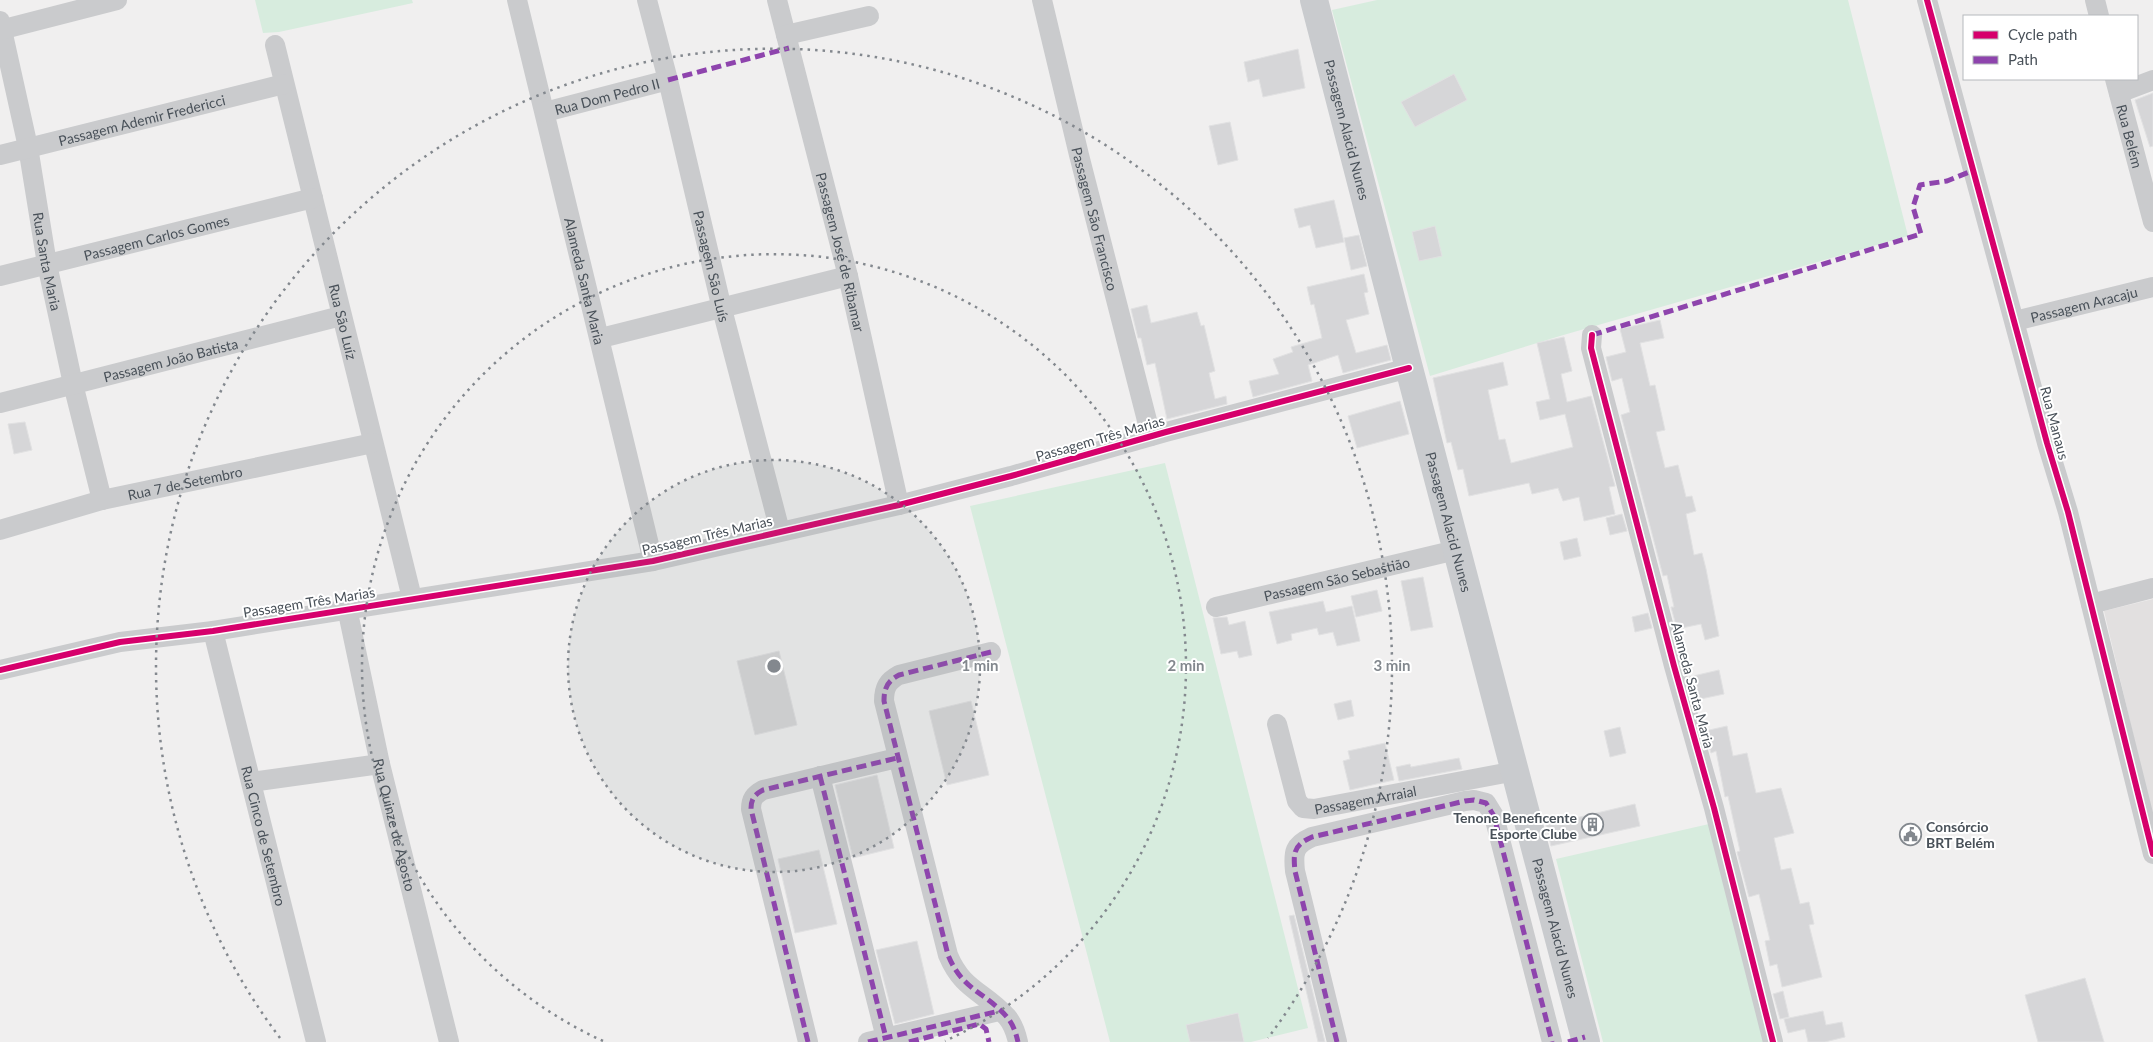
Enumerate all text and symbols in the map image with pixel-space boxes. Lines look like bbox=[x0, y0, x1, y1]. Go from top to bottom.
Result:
legend bbox=[1963, 15, 2138, 80]
text: Cycle path bbox=[2008, 25, 2077, 43]
text: Path bbox=[2008, 50, 2038, 68]
street label: Passagem Alacid Nunes bbox=[1321, 58, 1374, 202]
street label: Rua Dom Pedro II bbox=[553, 74, 661, 118]
street label: Passagem Ademir Fredericci bbox=[57, 91, 227, 149]
street label: Rua Belém bbox=[2114, 102, 2147, 170]
street label: Passagem São Francisco bbox=[1069, 145, 1122, 292]
street label: Passagem José de Ribamar bbox=[813, 170, 869, 333]
street label: Passagem São Luís bbox=[691, 209, 734, 324]
street label: Rua Santa Maria bbox=[30, 211, 65, 312]
street label: Passagem Carlos Gomes bbox=[82, 211, 231, 263]
street label: Alameda Santa Maria bbox=[562, 216, 609, 346]
street label: Rua São Luíz bbox=[326, 282, 361, 361]
street label: Passagem Aracaju bbox=[2029, 283, 2139, 325]
street label: Passagem João Batista bbox=[101, 334, 240, 385]
street label: Rua Manaus bbox=[2037, 384, 2073, 462]
street label: Passagem Três Marias bbox=[1034, 411, 1166, 465]
street label: Passagem Alacid Nunes bbox=[1423, 450, 1476, 594]
street label: Rua 7 de Setembro bbox=[126, 462, 244, 503]
street label: Passagem Três Marias bbox=[640, 512, 774, 558]
street label: Passagem São Sebastião bbox=[1262, 553, 1411, 604]
street label: Passagem Três Marias bbox=[242, 583, 376, 621]
street label: Alameda Santa Maria bbox=[1668, 620, 1718, 750]
text: 1 min bbox=[961, 656, 999, 674]
text: 2 min bbox=[1167, 656, 1205, 674]
text: 3 min bbox=[1373, 656, 1411, 674]
centre of rings bbox=[765, 657, 783, 675]
street label: Rua Quinze de Agosto bbox=[371, 757, 420, 893]
street label: Rua Cinco de Setembro bbox=[239, 764, 290, 908]
street label: Passagem Arraial bbox=[1313, 781, 1418, 817]
place label: Tenone Beneficente Esporte Clube bbox=[1453, 809, 1578, 842]
building icon: Tenone Beneficente Esporte Clube bbox=[1581, 813, 1605, 837]
place label: Consórcio BRT Belém bbox=[1926, 818, 1995, 851]
public building icon: Consórcio BRT Belém bbox=[1898, 822, 1922, 846]
street label: Passagem Alacid Nunes bbox=[1529, 856, 1583, 1000]

